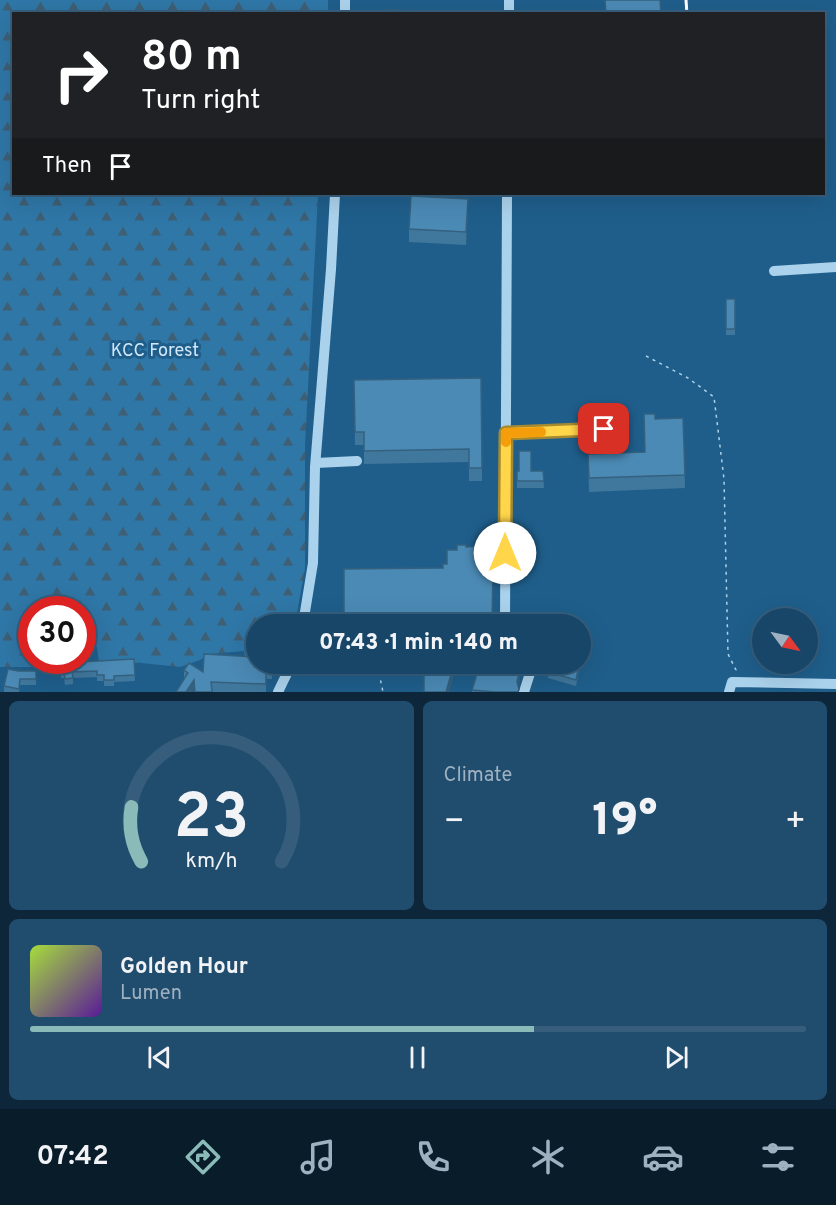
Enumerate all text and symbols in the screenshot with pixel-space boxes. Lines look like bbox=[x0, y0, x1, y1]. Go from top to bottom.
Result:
text: 80 m bbox=[141, 32, 242, 85]
icon: right bbox=[42, 36, 120, 114]
text: Turn right bbox=[141, 84, 260, 118]
icon: arrive bbox=[104, 150, 137, 183]
text: Then bbox=[42, 153, 92, 180]
park label: KCC Forest bbox=[111, 340, 199, 363]
pin bbox=[578, 403, 629, 454]
icon: arrive bbox=[587, 412, 620, 445]
position arrow bbox=[473, 521, 537, 585]
speed limit sign: 30 bbox=[18, 596, 96, 674]
north arrow bbox=[752, 608, 818, 674]
map controls bbox=[752, 608, 818, 674]
text: 07:43 · 1 min · 140 m bbox=[319, 630, 518, 657]
text: Climate bbox=[444, 763, 512, 789]
text: 23 bbox=[173, 781, 249, 860]
text: 19° bbox=[592, 794, 657, 851]
text: − bbox=[444, 802, 465, 844]
text: + bbox=[785, 802, 806, 844]
text: km/h bbox=[185, 849, 237, 876]
text: Golden Hour bbox=[120, 954, 248, 981]
text: Lumen bbox=[120, 981, 182, 1007]
icon: previous bbox=[143, 1041, 176, 1074]
icon: pause bbox=[401, 1041, 434, 1074]
icon: next bbox=[660, 1041, 693, 1074]
icon: directions bbox=[182, 1136, 224, 1178]
icon: music bbox=[297, 1136, 339, 1178]
icon: phone bbox=[412, 1136, 454, 1178]
icon: climate bbox=[527, 1136, 569, 1178]
icon: car bbox=[642, 1136, 684, 1178]
icon: filters bbox=[757, 1136, 799, 1178]
text: 07:42 bbox=[37, 1140, 109, 1174]

